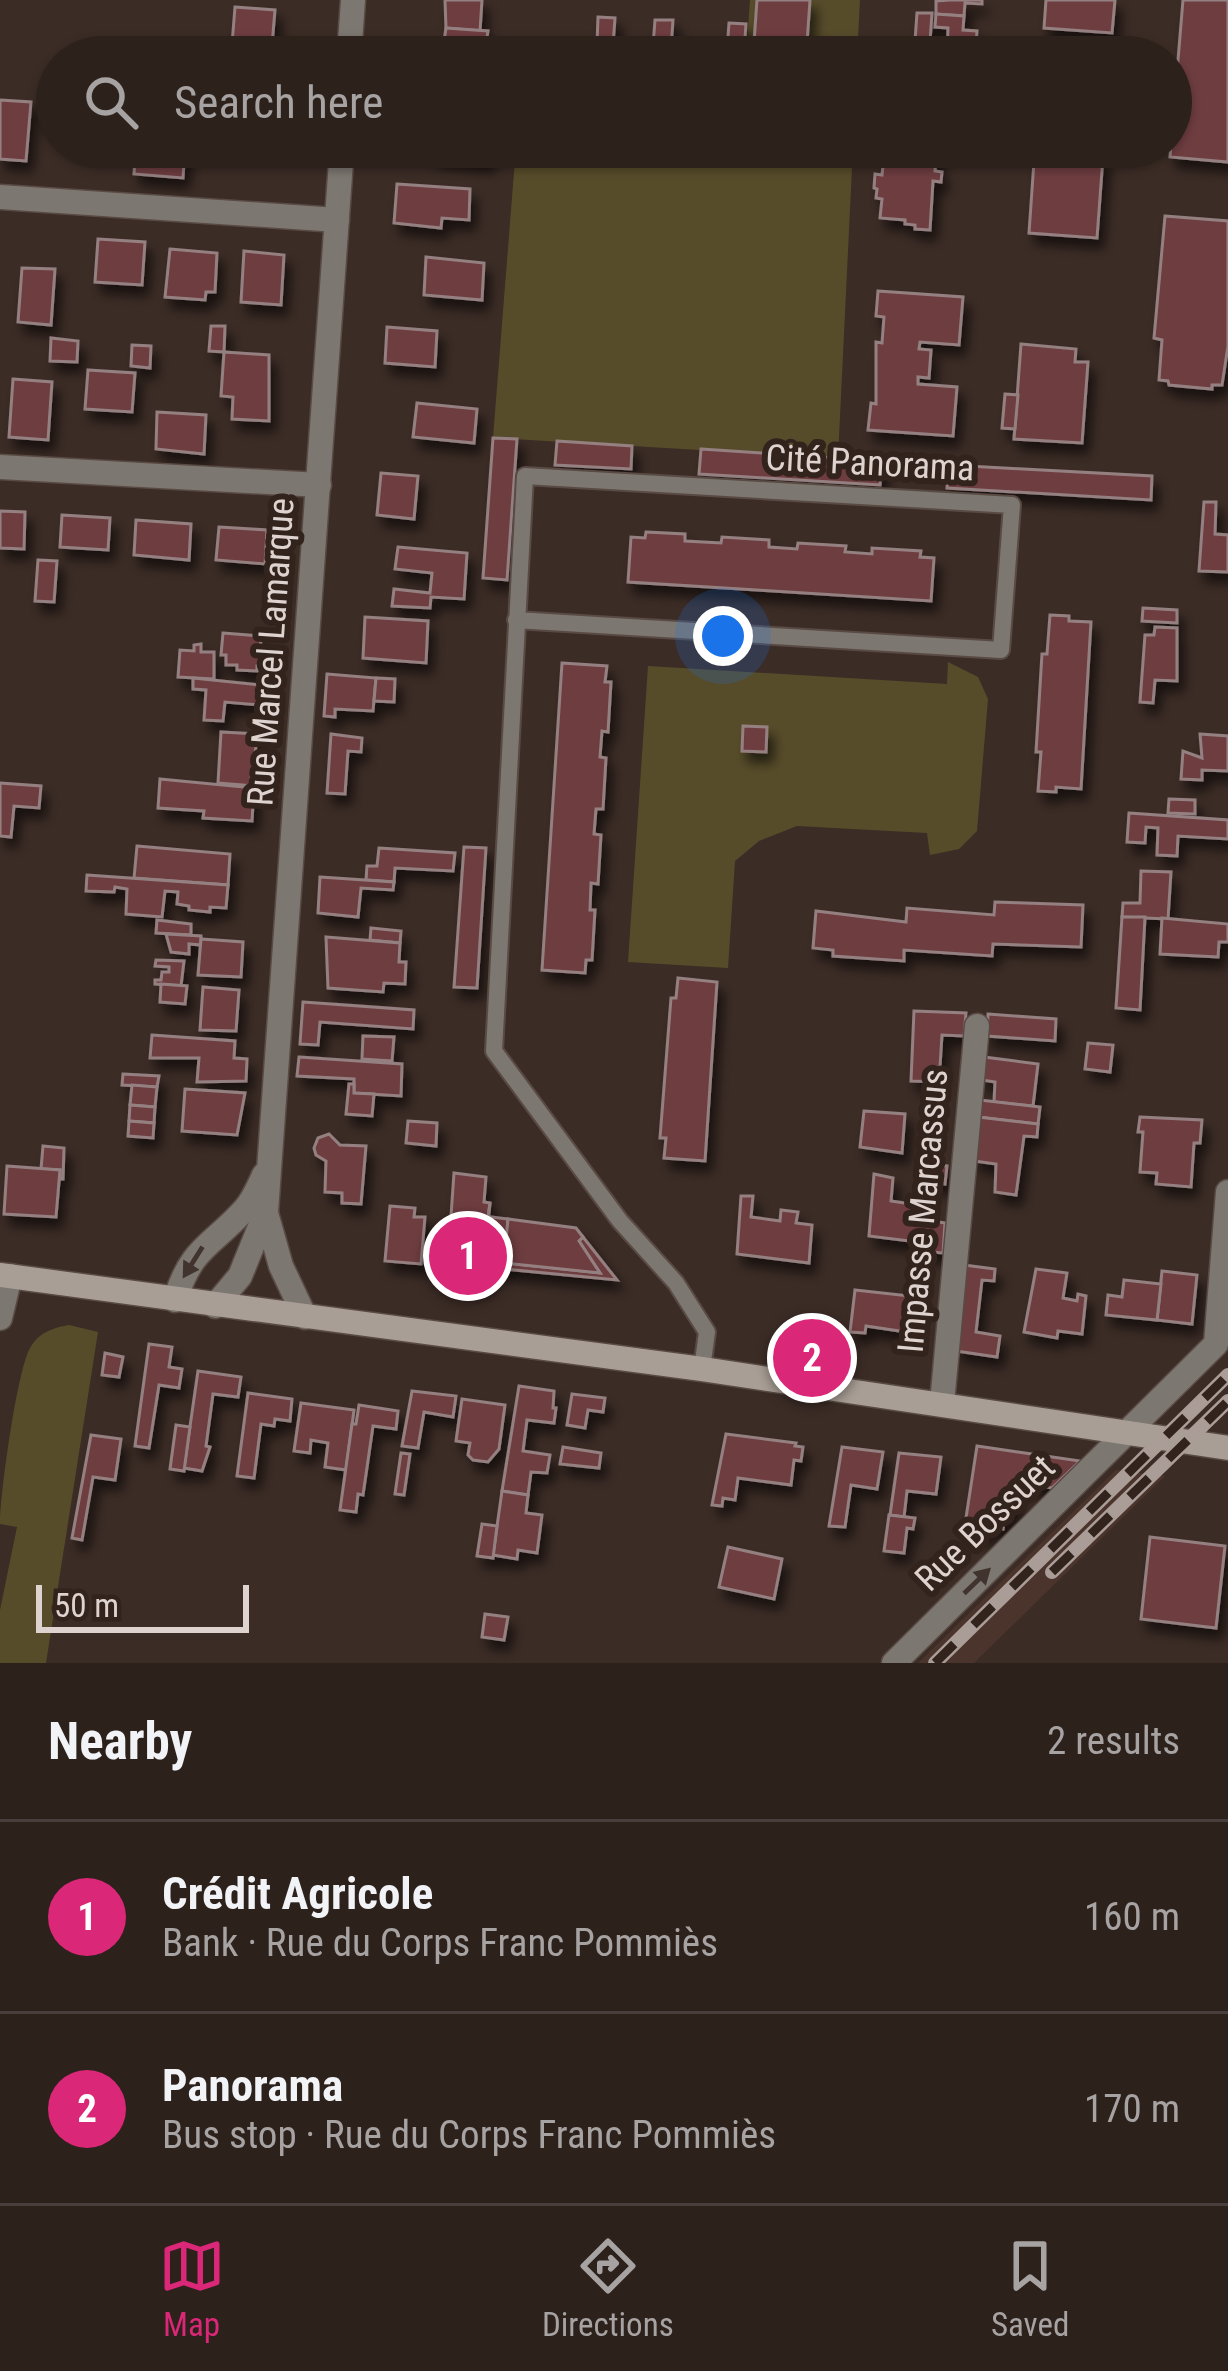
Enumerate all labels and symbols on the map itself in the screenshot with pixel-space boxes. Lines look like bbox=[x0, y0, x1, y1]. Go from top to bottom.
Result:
street label: Cité Panorama bbox=[765, 437, 975, 489]
street label: Rue Marcel Lamarque bbox=[239, 497, 303, 807]
your location bbox=[693, 606, 753, 666]
street label: Impasse Marcassus bbox=[890, 1067, 956, 1355]
pin: 1 bbox=[429, 1211, 507, 1301]
one-way arrow bbox=[183, 1245, 205, 1278]
pin: 2 bbox=[773, 1313, 851, 1403]
street label: Rue Bossuet bbox=[907, 1446, 1063, 1600]
one-way arrow bbox=[963, 1567, 991, 1595]
scale bar bbox=[36, 1579, 249, 1632]

